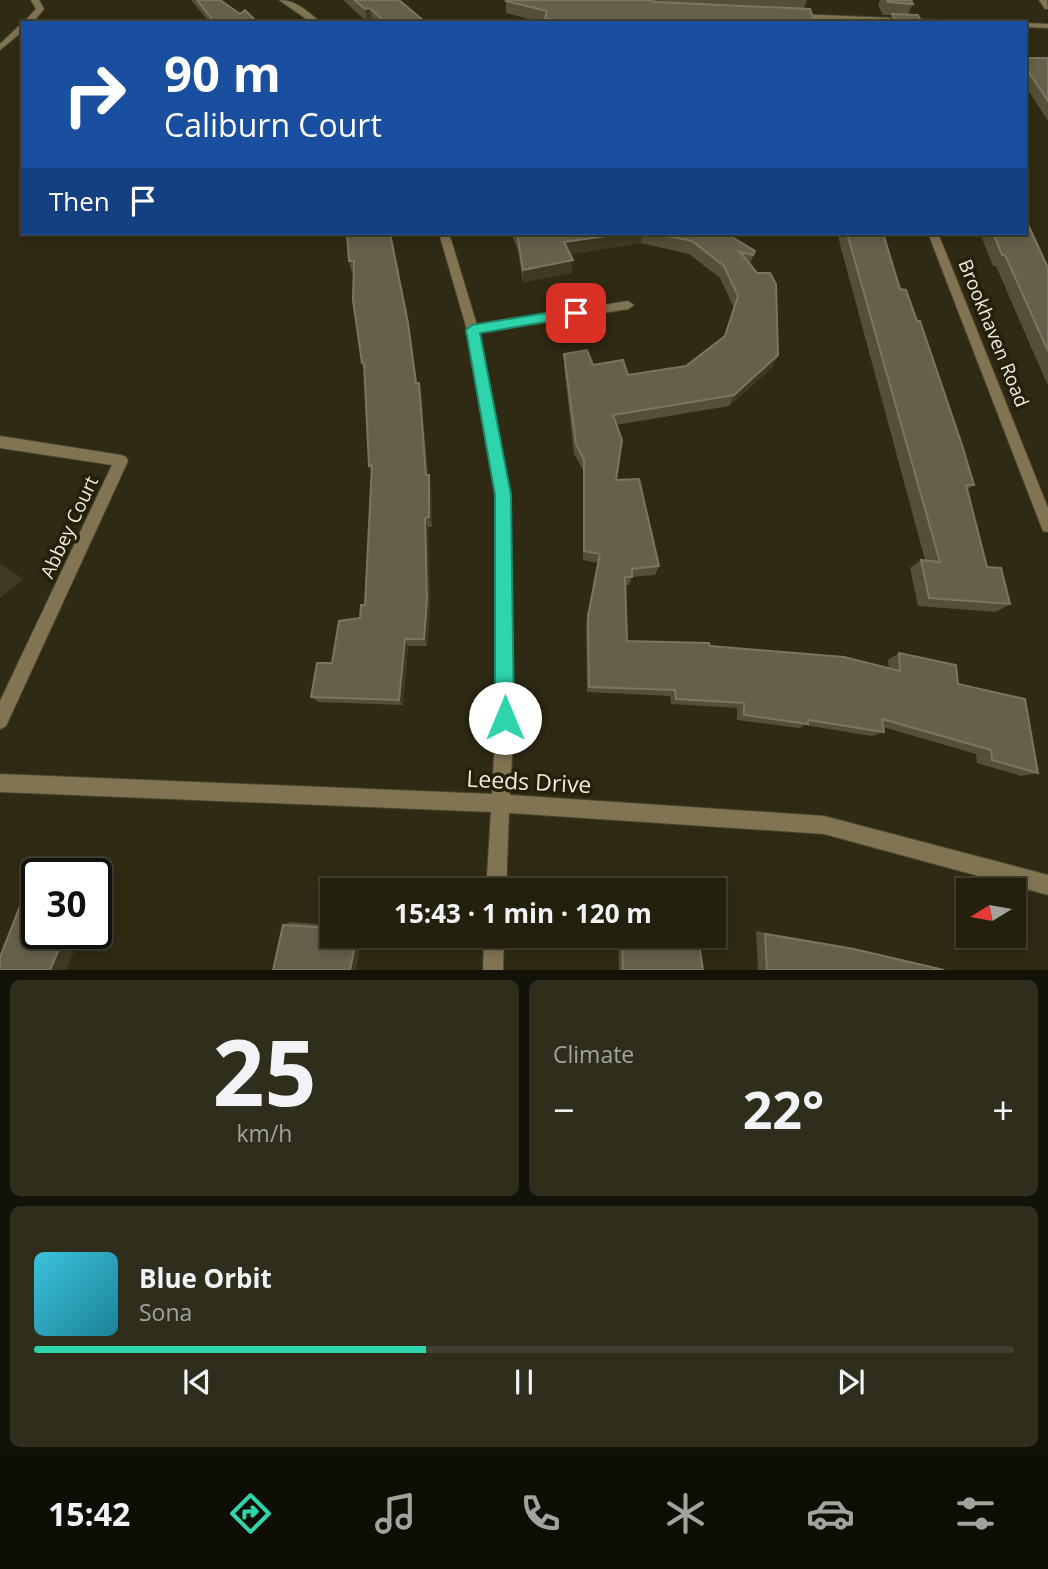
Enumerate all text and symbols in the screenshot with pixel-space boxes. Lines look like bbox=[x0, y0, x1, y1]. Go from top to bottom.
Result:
text: 90 m bbox=[164, 40, 281, 106]
icon: right bbox=[49, 49, 140, 140]
text: Caliburn Court bbox=[164, 103, 382, 146]
icon: arrive bbox=[124, 182, 162, 220]
text: Then bbox=[49, 183, 110, 219]
street label: Brookhaven Road bbox=[953, 255, 1035, 411]
pin bbox=[546, 283, 606, 343]
icon: arrive bbox=[557, 294, 595, 332]
street label: Abbey Court bbox=[34, 471, 104, 582]
position arrow bbox=[468, 681, 542, 755]
street label: Leeds Drive bbox=[466, 762, 592, 800]
speed limit sign: 30 bbox=[21, 858, 112, 949]
north arrow bbox=[956, 878, 1026, 948]
map controls bbox=[956, 878, 1026, 948]
text: 15:43 · 1 min · 120 m bbox=[394, 895, 652, 931]
text: 25 bbox=[212, 1009, 317, 1133]
text: Climate bbox=[553, 1038, 634, 1070]
text: 22° bbox=[743, 1073, 824, 1144]
text: − bbox=[553, 1083, 575, 1135]
text: + bbox=[992, 1083, 1014, 1135]
text: km/h bbox=[237, 1117, 292, 1149]
text: Blue Orbit bbox=[139, 1260, 272, 1296]
text: Sona bbox=[139, 1296, 192, 1328]
icon: previous bbox=[178, 1363, 216, 1401]
icon: pause bbox=[505, 1363, 543, 1401]
icon: next bbox=[832, 1363, 870, 1401]
icon: directions bbox=[226, 1489, 275, 1538]
icon: music bbox=[371, 1489, 420, 1538]
icon: phone bbox=[516, 1489, 565, 1538]
icon: climate bbox=[661, 1489, 710, 1538]
icon: car bbox=[806, 1489, 855, 1538]
icon: filters bbox=[951, 1489, 1000, 1538]
text: 15:42 bbox=[48, 1492, 130, 1535]

